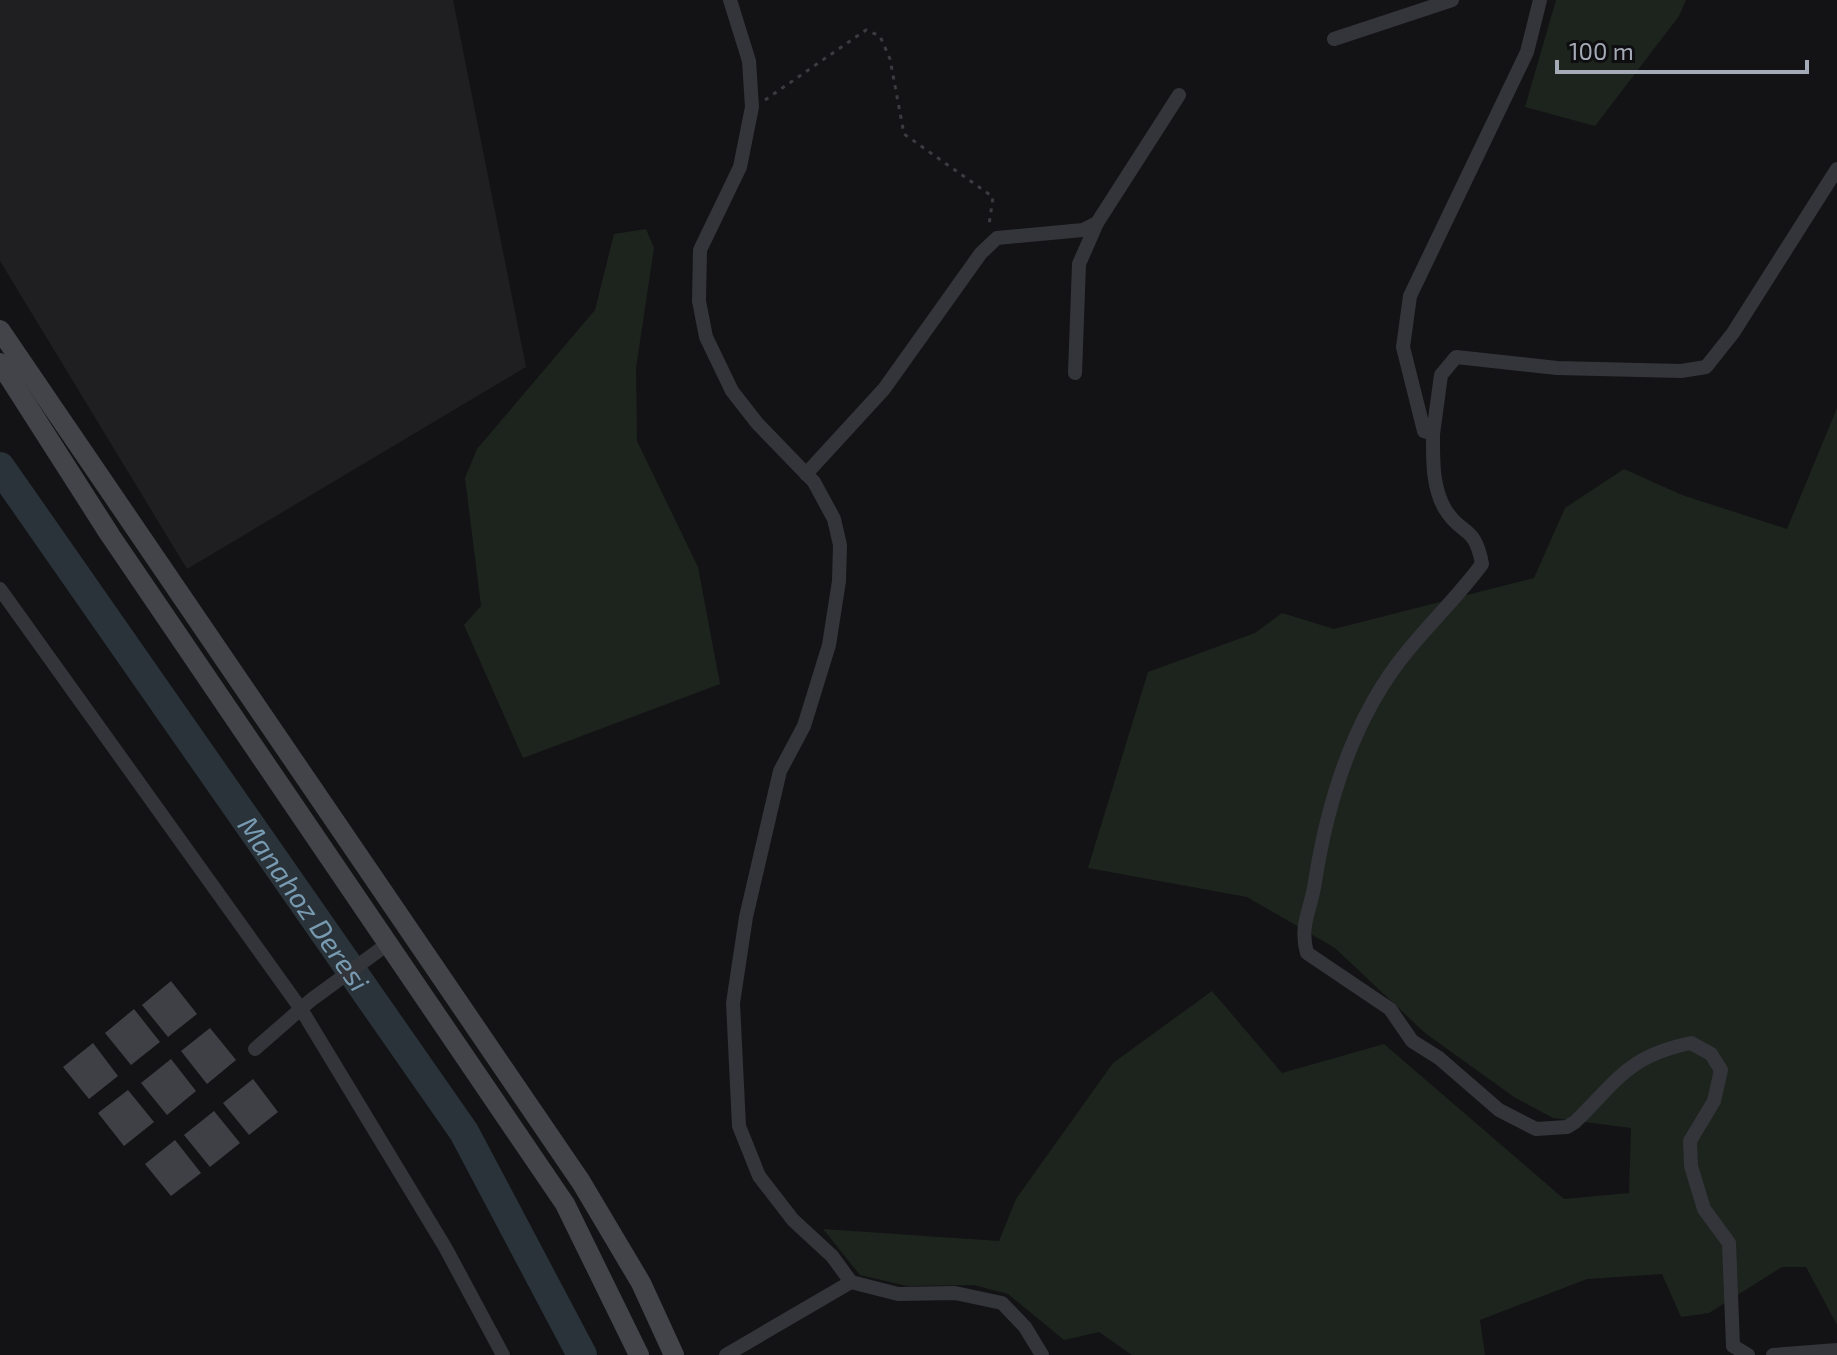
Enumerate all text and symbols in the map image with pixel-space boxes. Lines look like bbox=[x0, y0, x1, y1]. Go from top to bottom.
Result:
scale bar bbox=[1557, 24, 1807, 74]
text: 100 m bbox=[1569, 36, 1634, 65]
water label: Manahoz Deresi bbox=[232, 809, 377, 997]

